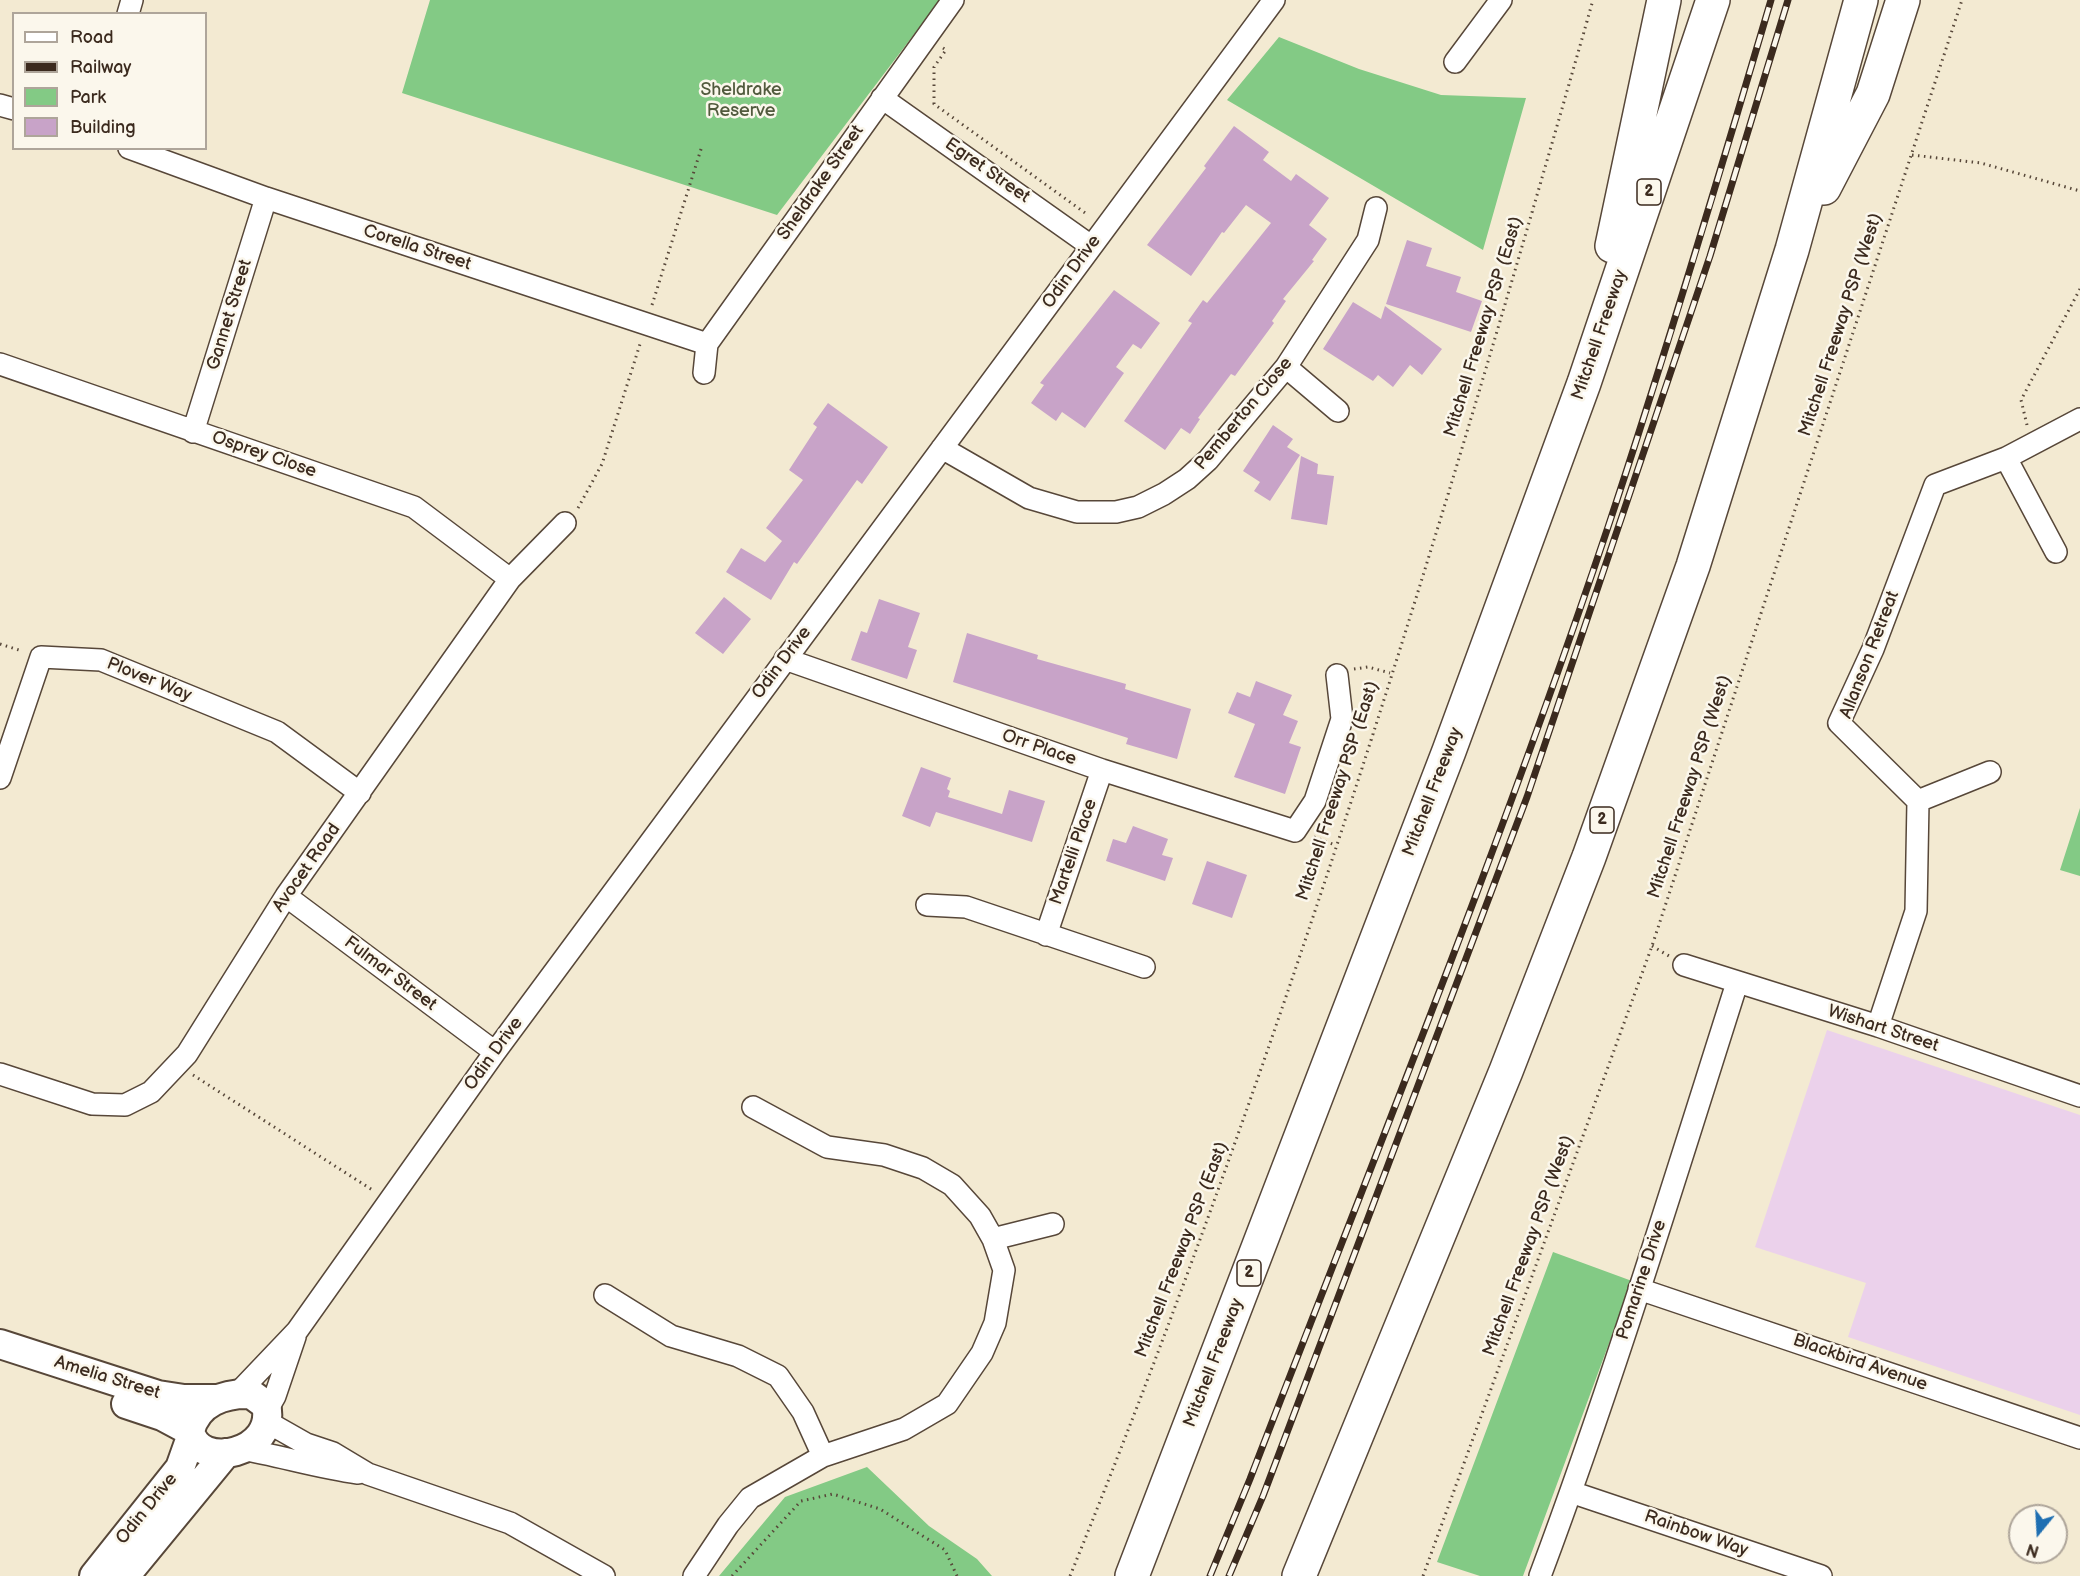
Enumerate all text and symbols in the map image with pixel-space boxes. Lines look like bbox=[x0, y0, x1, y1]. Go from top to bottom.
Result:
legend bbox=[12, 12, 207, 150]
text: Road bbox=[70, 27, 114, 48]
text: Railway bbox=[70, 57, 132, 78]
park label: Sheldrake Reserve bbox=[700, 79, 782, 122]
text: Park bbox=[70, 87, 106, 108]
text: Building bbox=[70, 117, 136, 138]
street label: Sheldrake Street bbox=[773, 121, 869, 245]
street label: Egret Street bbox=[940, 134, 1034, 208]
road number: 2 bbox=[1637, 179, 1661, 205]
street label: Mitchell Freeway PSP (West) bbox=[1795, 211, 1887, 439]
street label: Mitchell Freeway PSP (East) bbox=[1440, 214, 1528, 440]
street label: Corella Street bbox=[360, 220, 474, 276]
street label: Odin Drive bbox=[1038, 231, 1106, 313]
street label: Gannet Street bbox=[203, 257, 257, 373]
street label: Mitchell Freeway bbox=[1568, 267, 1632, 403]
street label: Pemberton Close bbox=[1191, 353, 1297, 475]
street label: Osprey Close bbox=[209, 427, 319, 483]
street label: Allanson Retreat bbox=[1836, 588, 1904, 722]
street label: Odin Drive bbox=[748, 622, 816, 704]
street label: Plover Way bbox=[103, 653, 195, 707]
street label: Mitchell Freeway PSP (West) bbox=[1644, 673, 1736, 901]
street label: Mitchell Freeway PSP (East) bbox=[1292, 679, 1384, 903]
street label: Mitchell Freeway bbox=[1398, 724, 1468, 860]
street label: Orr Place bbox=[999, 725, 1079, 771]
street label: Martelli Place bbox=[1046, 796, 1102, 908]
road number: 2 bbox=[1590, 807, 1614, 833]
street label: Avocet Road bbox=[269, 819, 345, 917]
street label: Fulmar Street bbox=[339, 932, 441, 1016]
street label: Wishart Street bbox=[1825, 1001, 1941, 1057]
street label: Odin Drive bbox=[460, 1013, 528, 1095]
street label: Mitchell Freeway PSP (West) bbox=[1479, 1133, 1579, 1359]
street label: Mitchell Freeway PSP (East) bbox=[1131, 1139, 1233, 1361]
street label: Pomarine Drive bbox=[1612, 1217, 1672, 1343]
road number: 2 bbox=[1237, 1260, 1261, 1286]
street label: Mitchell Freeway bbox=[1179, 1295, 1249, 1431]
street label: Blackbird Avenue bbox=[1790, 1330, 1930, 1396]
street label: Amelia Street bbox=[52, 1352, 162, 1404]
street label: Odin Drive bbox=[112, 1469, 182, 1549]
north arrow bbox=[2008, 1504, 2068, 1564]
street label: Rainbow Way bbox=[1641, 1506, 1751, 1562]
text: N bbox=[2024, 1539, 2042, 1561]

